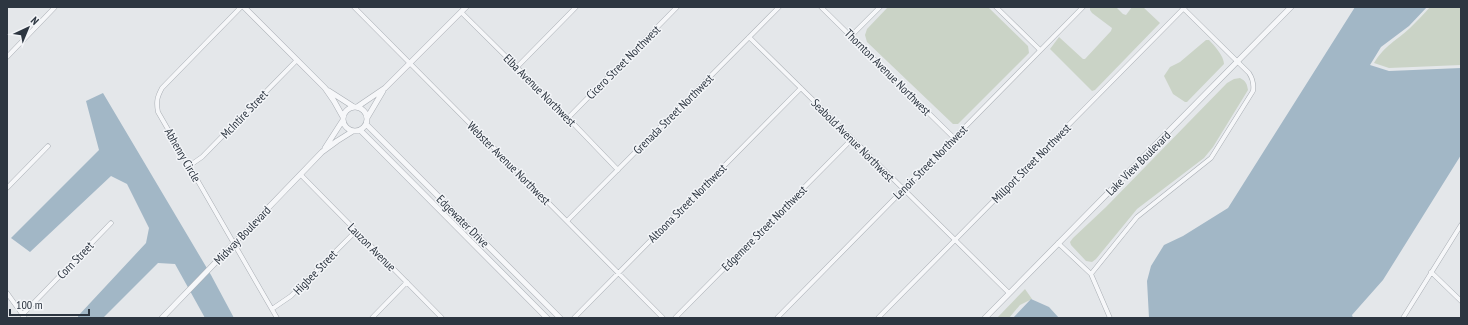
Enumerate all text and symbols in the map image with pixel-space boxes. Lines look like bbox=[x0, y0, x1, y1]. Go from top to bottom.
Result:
north arrow bbox=[8, 8, 48, 48]
text: N bbox=[28, 14, 42, 28]
street label: Cicero Street Northwest bbox=[583, 21, 664, 102]
street label: Thornton Avenue Northwest bbox=[842, 26, 935, 119]
street label: Elba Avenue Northwest bbox=[501, 51, 580, 130]
street label: Grenada Street Northwest bbox=[630, 70, 717, 157]
street label: McIntire Street bbox=[217, 86, 271, 141]
street label: Seabold Avenue Northwest bbox=[808, 95, 898, 185]
street label: Webster Avenue Northwest bbox=[464, 118, 554, 208]
street label: Millport Street Northwest bbox=[988, 120, 1074, 206]
street label: Lenoir Street Northwest bbox=[890, 121, 971, 202]
street label: Abhenry Circle bbox=[162, 125, 204, 185]
street label: Lake View Boulevard bbox=[1103, 128, 1173, 198]
street label: Altoona Street Northwest bbox=[645, 160, 730, 245]
street label: Edgemere Street Northwest bbox=[718, 182, 810, 274]
street label: Edgewater Drive bbox=[434, 192, 492, 250]
street label: Midway Boulevard bbox=[210, 203, 274, 267]
street label: Lauzon Avenue bbox=[345, 220, 399, 274]
street label: Corn Street bbox=[54, 238, 97, 282]
street label: Higbee Street bbox=[290, 246, 341, 298]
scale bar bbox=[10, 291, 89, 317]
text: 100 m bbox=[16, 297, 43, 312]

